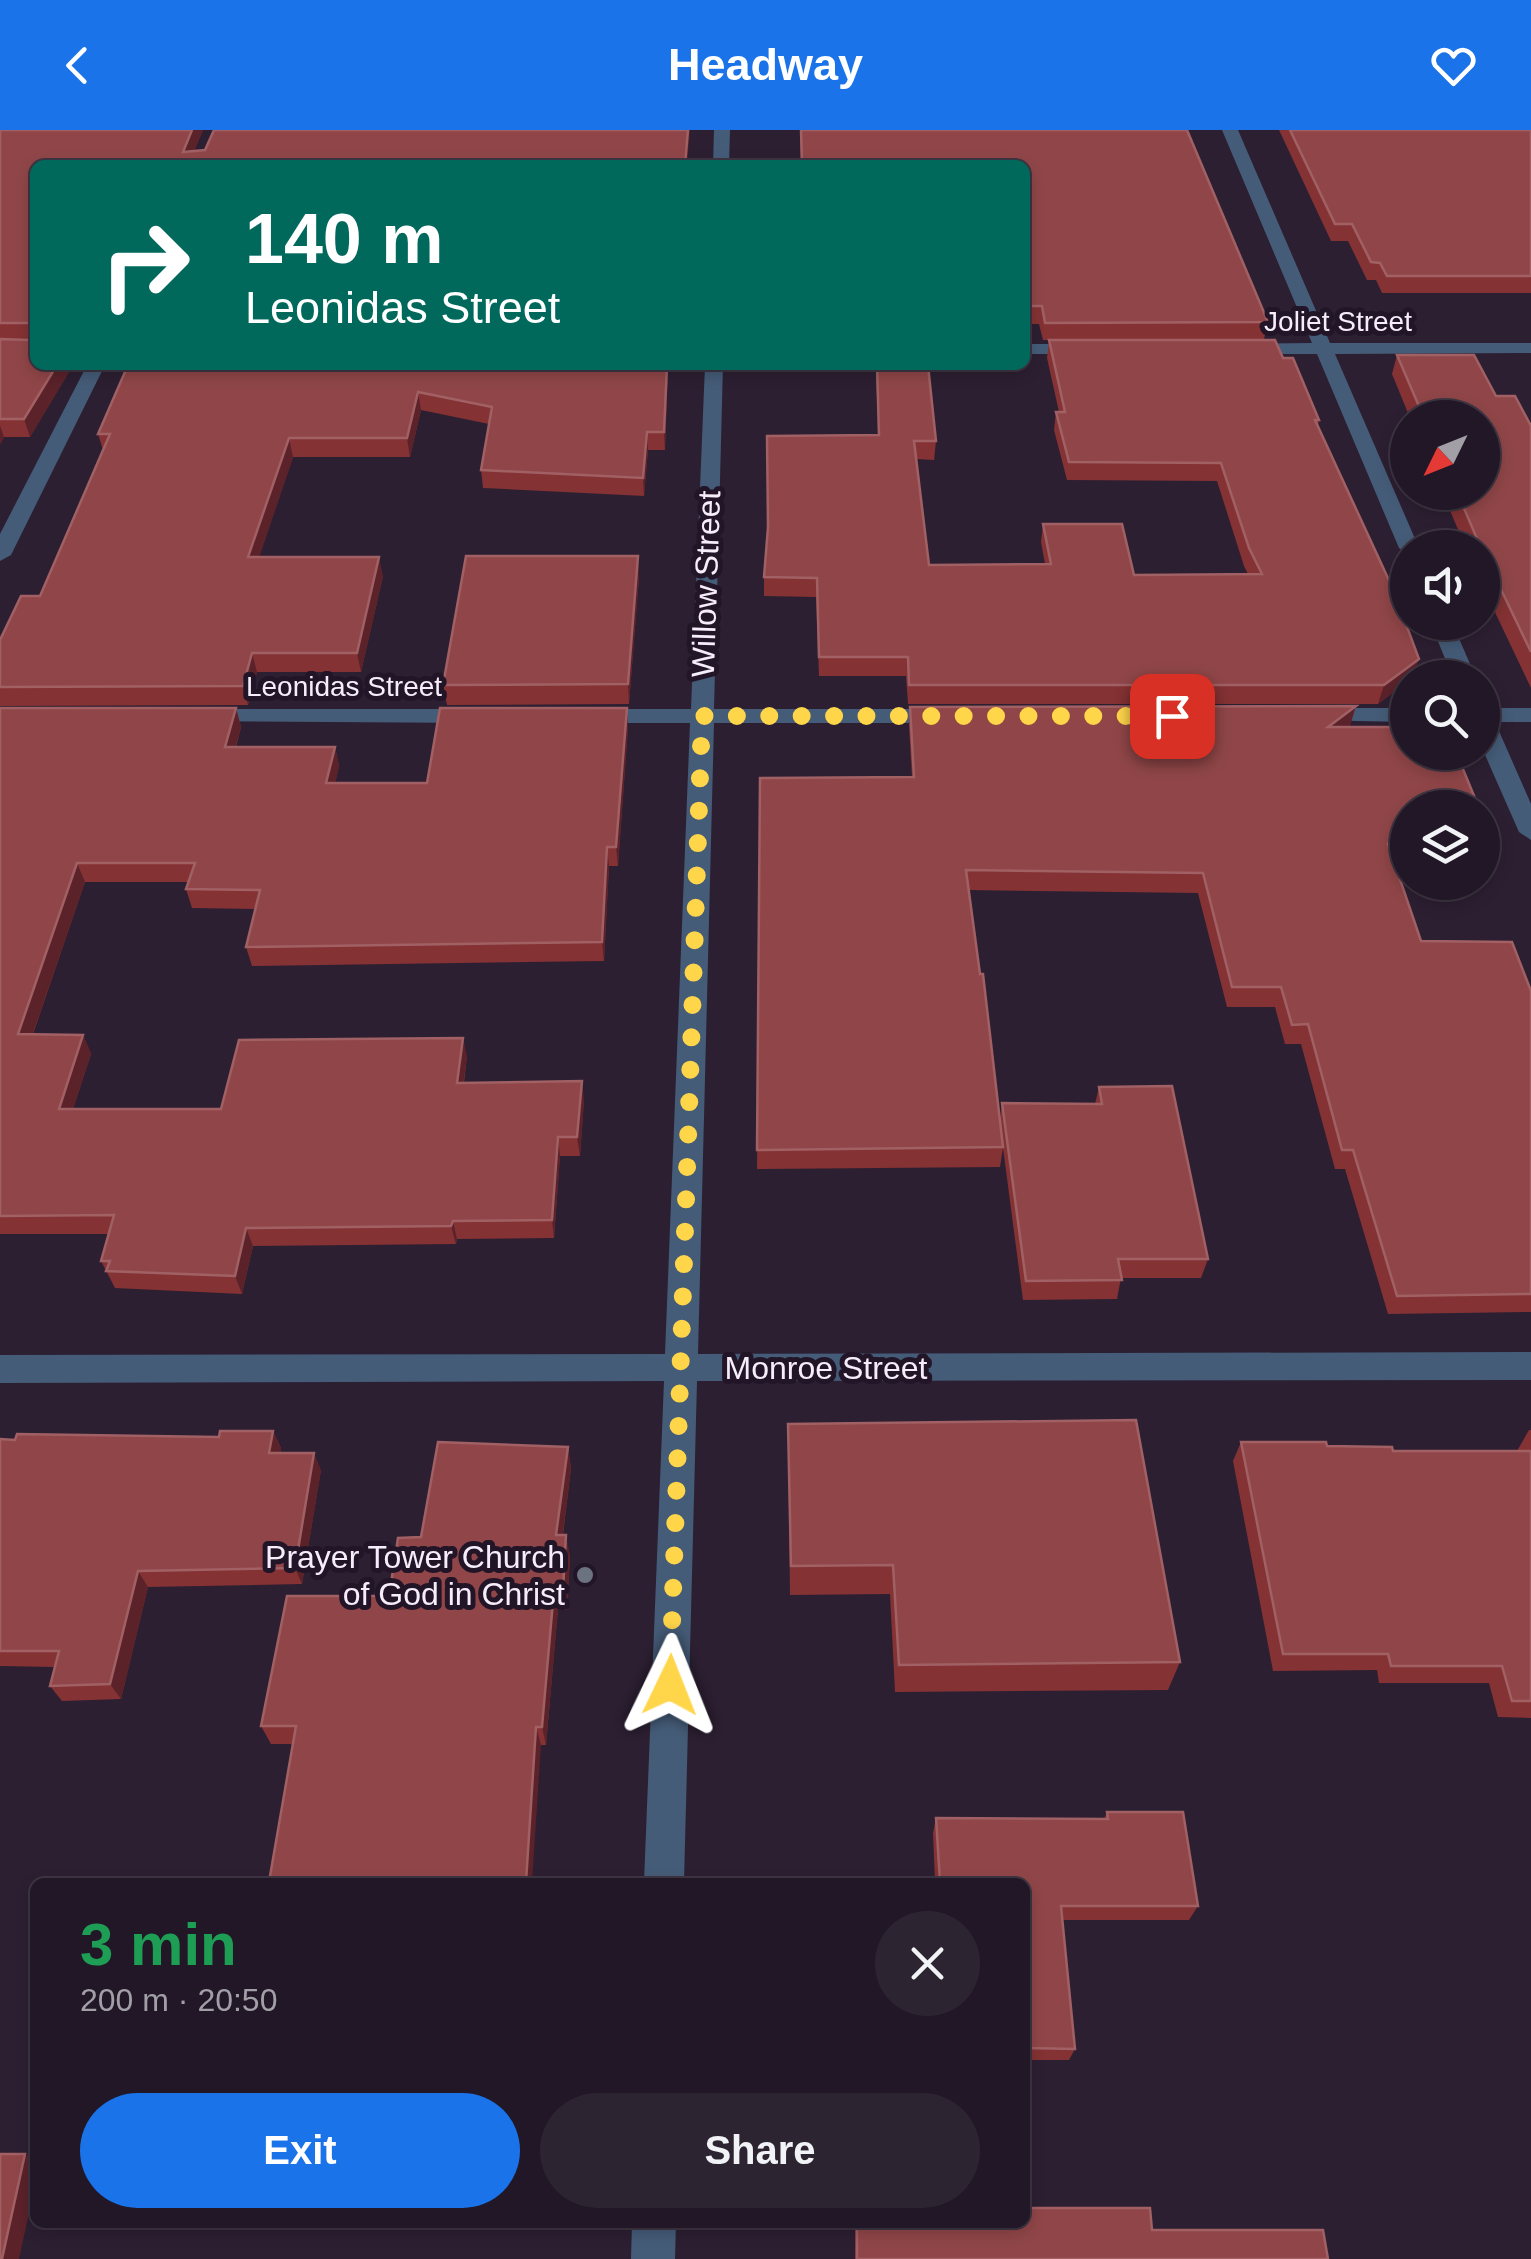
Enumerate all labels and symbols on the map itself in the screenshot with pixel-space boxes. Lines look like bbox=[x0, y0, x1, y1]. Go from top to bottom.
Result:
street label: Joliet Street bbox=[1264, 306, 1412, 337]
north arrow bbox=[1390, 400, 1500, 510]
street label: Willow Street bbox=[685, 490, 727, 678]
street label: Leonidas Street bbox=[246, 671, 442, 702]
pin bbox=[1130, 674, 1215, 759]
street label: Monroe Street bbox=[725, 1350, 927, 1386]
place label: Prayer Tower Church of God in Christ bbox=[265, 1539, 565, 1612]
marker: Prayer Tower Church of God in Christ bbox=[574, 1564, 596, 1586]
position arrow bbox=[618, 1633, 722, 1737]

